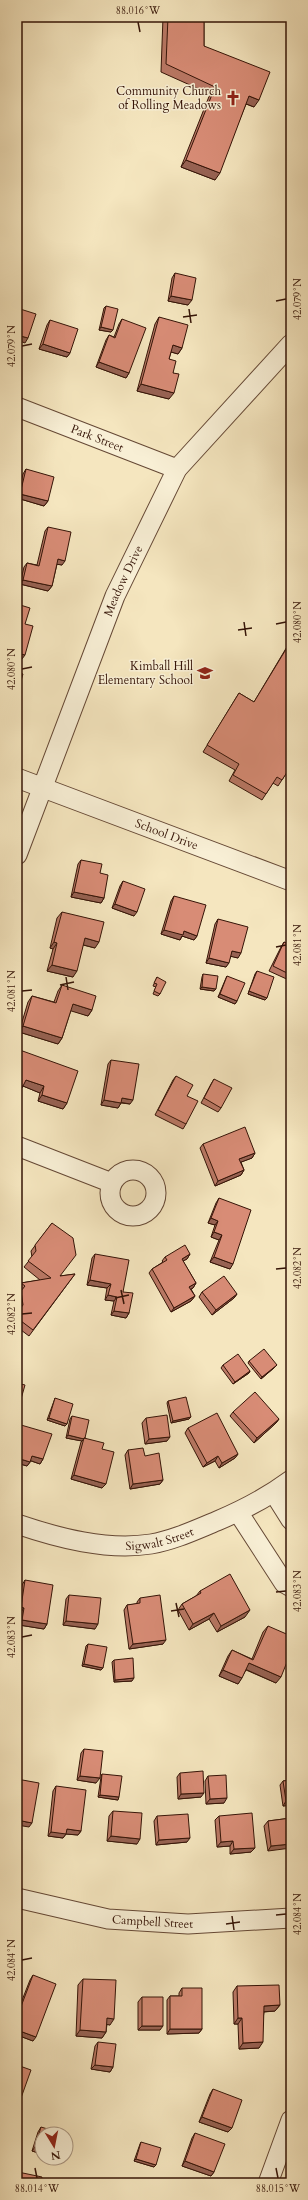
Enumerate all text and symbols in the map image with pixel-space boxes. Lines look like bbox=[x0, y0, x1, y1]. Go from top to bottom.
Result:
text: 88.016°W bbox=[116, 4, 161, 18]
place label: Community Church of Rolling Meadows bbox=[116, 83, 221, 113]
church icon: Community Church of Rolling Meadows bbox=[224, 89, 242, 107]
text: 42.079°N bbox=[291, 278, 305, 320]
text: 42.079°N bbox=[5, 325, 19, 367]
street label: Park Street bbox=[69, 421, 126, 456]
street label: Meadow Drive bbox=[100, 543, 147, 619]
text: 42.080°N bbox=[291, 601, 305, 643]
text: 42.080°N bbox=[5, 648, 19, 690]
place label: Kimball Hill Elementary School bbox=[98, 658, 193, 688]
school or university icon: Kimball Hill Elementary School bbox=[196, 664, 214, 682]
street label: School Drive bbox=[133, 815, 201, 853]
text: 42.081°N bbox=[291, 924, 305, 966]
text: 42.081°N bbox=[5, 970, 19, 1012]
text: 42.082°N bbox=[291, 1247, 305, 1289]
text: 42.082°N bbox=[5, 1293, 19, 1335]
street label: Sigwalt Street bbox=[125, 1523, 196, 1554]
text: 42.083°N bbox=[291, 1570, 305, 1612]
text: 42.083°N bbox=[5, 1616, 19, 1658]
text: 42.084°N bbox=[291, 1893, 305, 1935]
street label: Campbell Street bbox=[112, 1911, 194, 1932]
text: 42.084°N bbox=[5, 1939, 19, 1981]
north arrow bbox=[34, 2126, 74, 2166]
text: N bbox=[49, 2147, 62, 2164]
text: 88.014°W bbox=[15, 2182, 60, 2196]
text: 88.015°W bbox=[256, 2182, 301, 2196]

